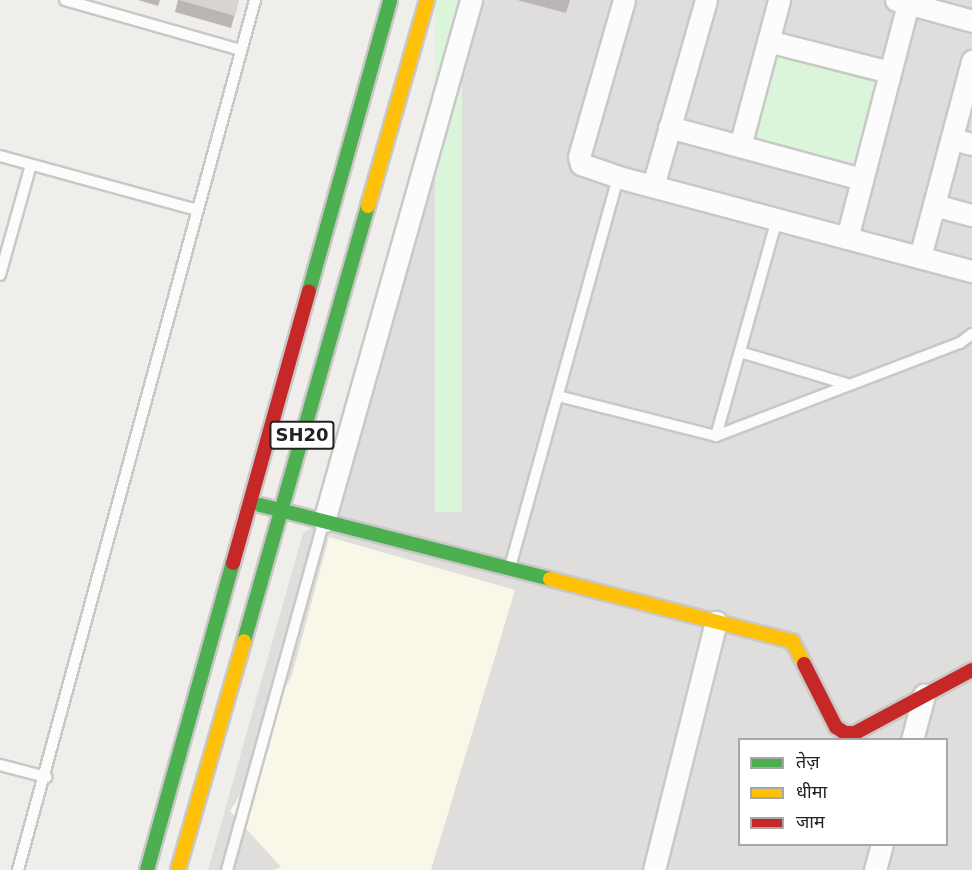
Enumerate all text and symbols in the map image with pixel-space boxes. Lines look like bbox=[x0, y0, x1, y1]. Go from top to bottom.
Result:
road number: SH20 bbox=[269, 420, 335, 450]
legend bbox=[738, 738, 948, 846]
text: तेज़ bbox=[796, 751, 820, 772]
text: धीमा bbox=[796, 781, 827, 802]
text: जाम bbox=[796, 811, 825, 832]

